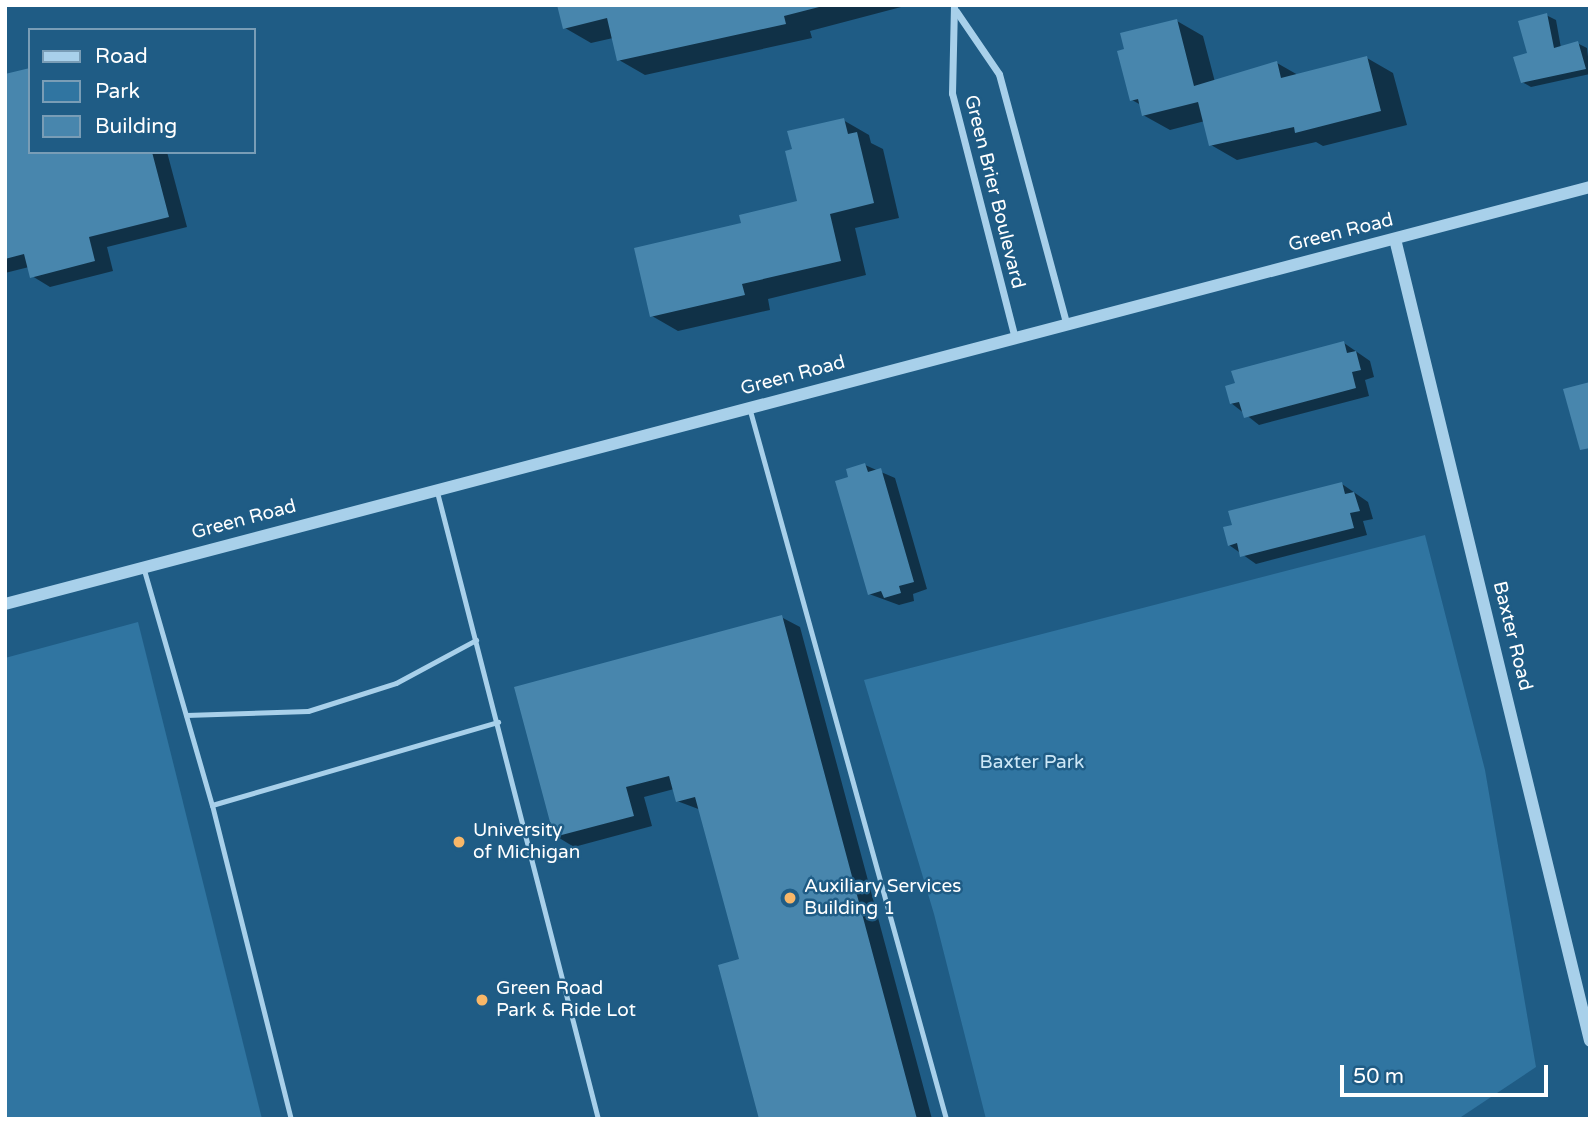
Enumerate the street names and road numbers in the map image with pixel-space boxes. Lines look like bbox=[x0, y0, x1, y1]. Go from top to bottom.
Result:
street label: Green Brier Boulevard bbox=[959, 93, 1029, 291]
street label: Green Road bbox=[1286, 209, 1396, 257]
street label: Green Road bbox=[738, 351, 848, 401]
street label: Green Road bbox=[189, 495, 299, 545]
street label: Baxter Road bbox=[1487, 579, 1537, 693]

